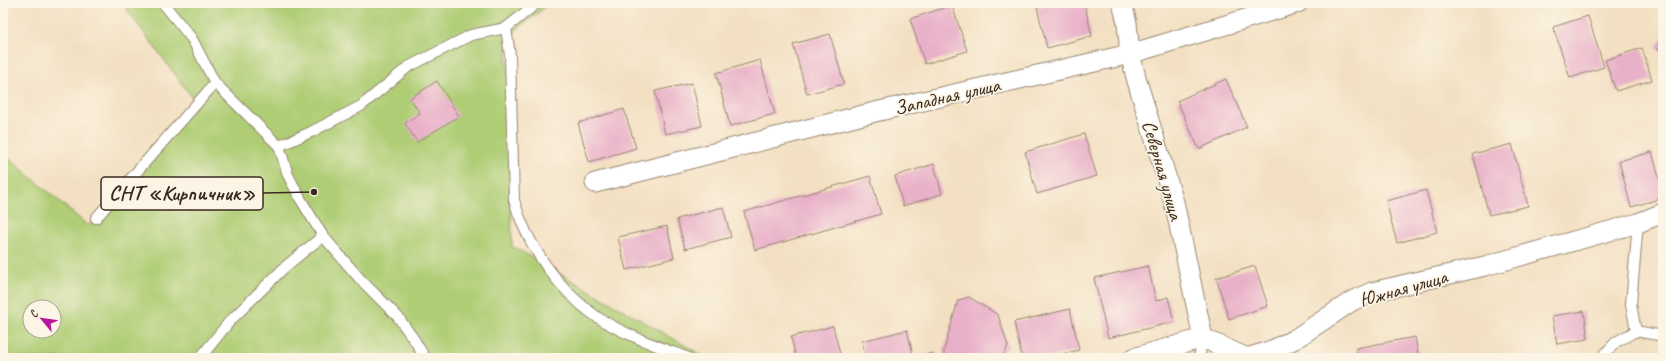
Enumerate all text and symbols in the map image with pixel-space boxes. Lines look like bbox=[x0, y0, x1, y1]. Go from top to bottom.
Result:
street label: Западная улица bbox=[892, 72, 1004, 121]
street label: Северная улица bbox=[1136, 118, 1189, 224]
callout: СНТ «Кирпичник» bbox=[101, 177, 263, 210]
text: СНТ «Кирпичник» bbox=[109, 180, 255, 206]
street label: Южная улица bbox=[1356, 264, 1452, 313]
north arrow bbox=[22, 299, 62, 339]
text: С bbox=[26, 307, 41, 320]

